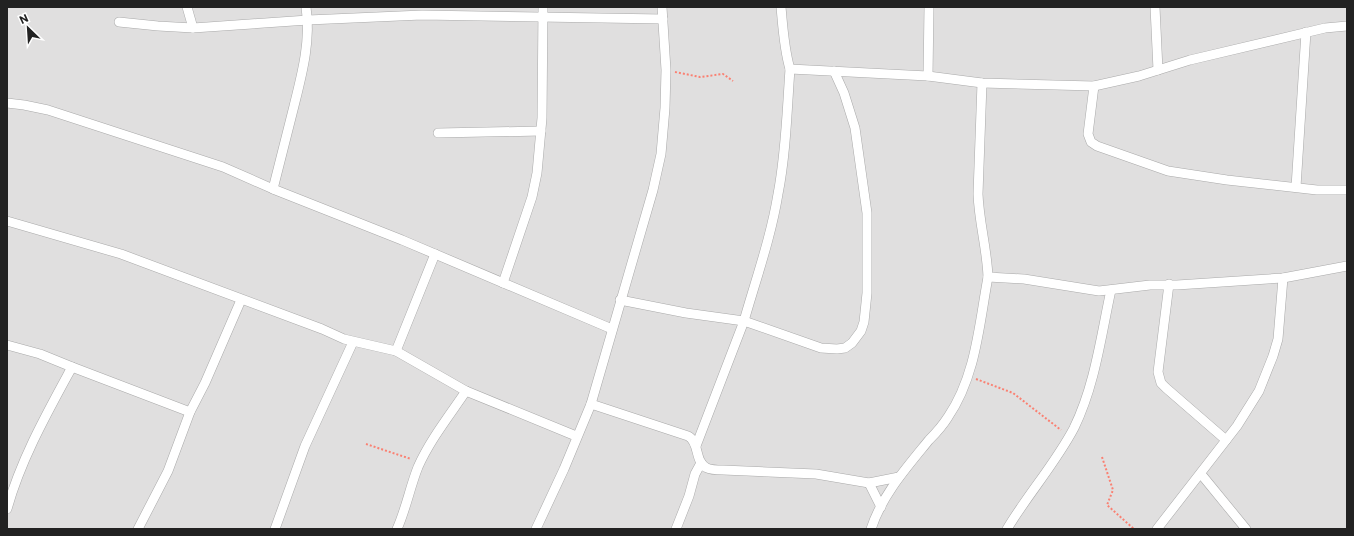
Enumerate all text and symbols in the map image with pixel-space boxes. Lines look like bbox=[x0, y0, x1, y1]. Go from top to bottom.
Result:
north arrow bbox=[8, 8, 48, 48]
text: N bbox=[17, 11, 30, 26]

